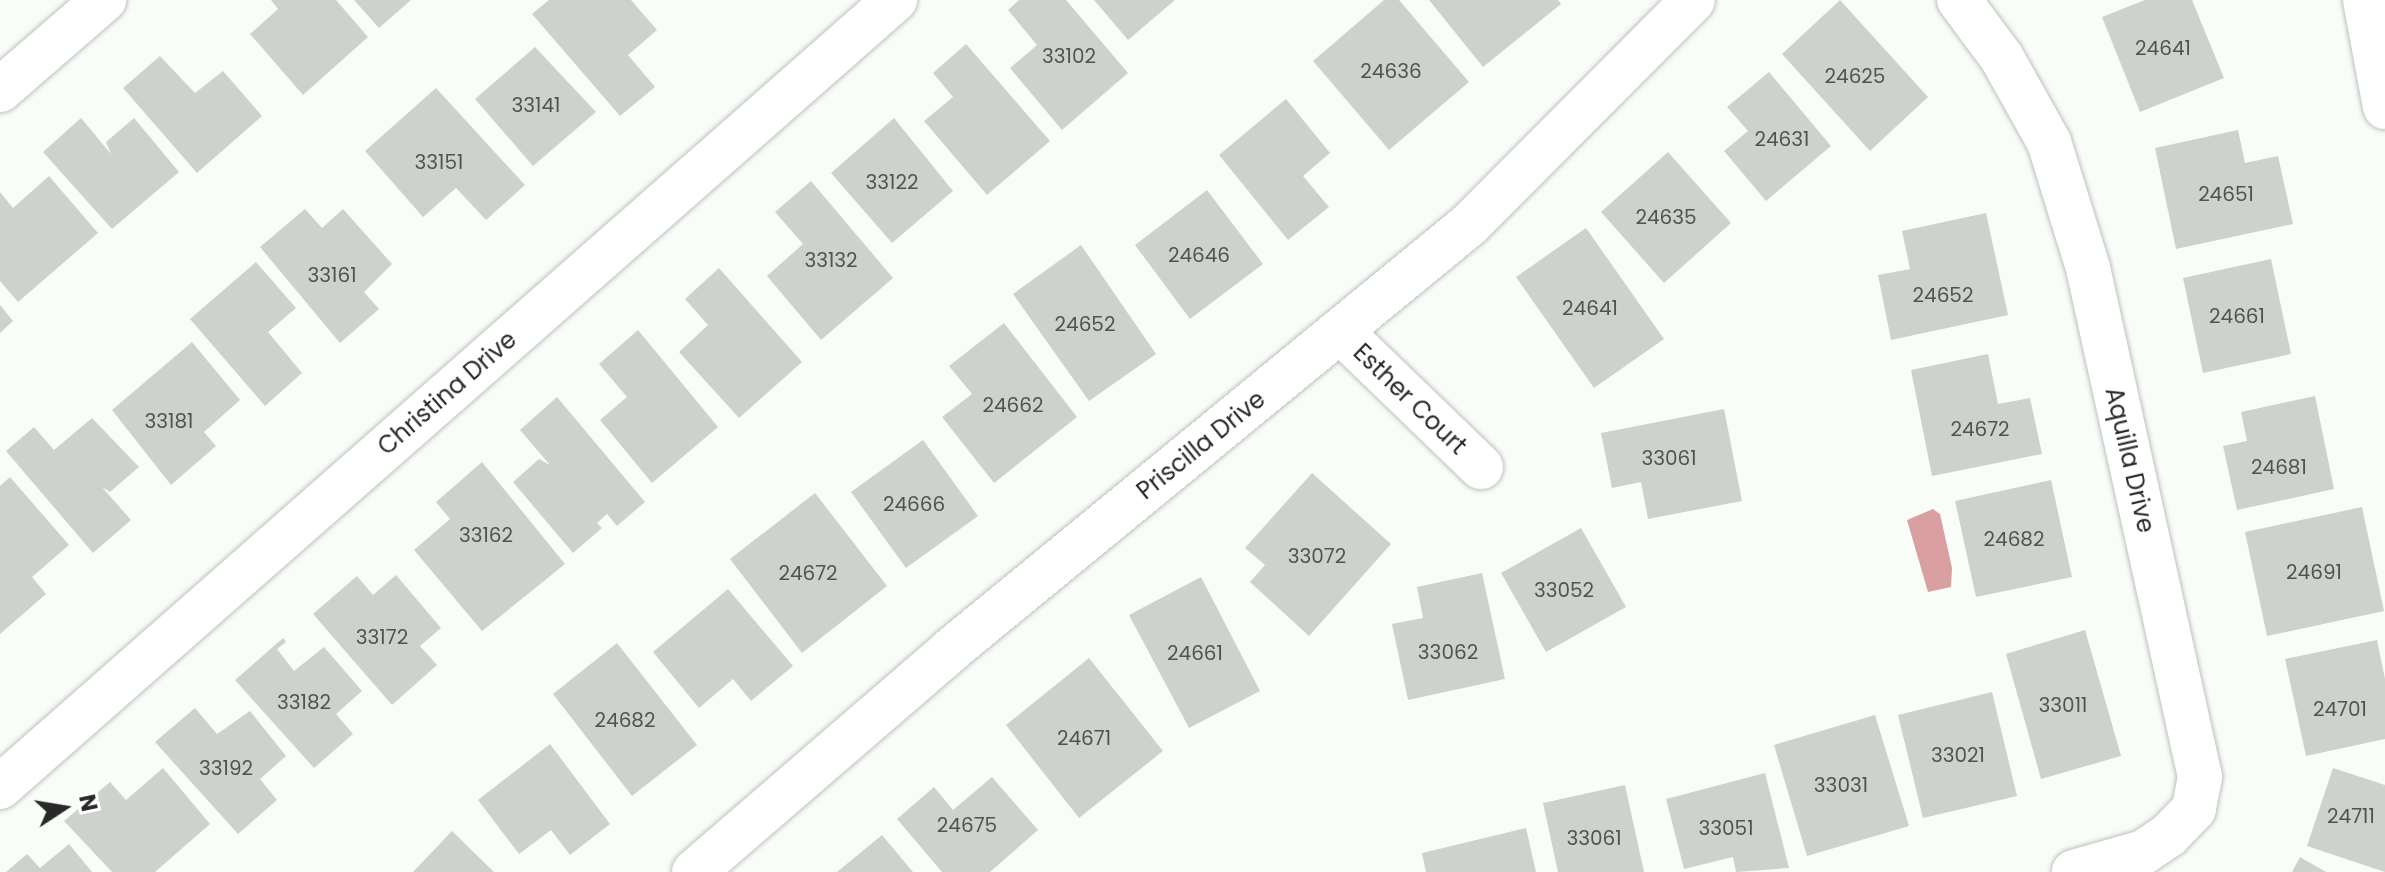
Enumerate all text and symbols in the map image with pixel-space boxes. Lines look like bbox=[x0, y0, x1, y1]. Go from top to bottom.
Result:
house number: 24641 bbox=[2135, 36, 2191, 60]
house number: 33102 bbox=[1042, 44, 1096, 68]
house number: 24636 bbox=[1360, 59, 1422, 83]
house number: 24625 bbox=[1825, 64, 1885, 88]
house number: 33141 bbox=[512, 93, 560, 117]
house number: 24631 bbox=[1755, 127, 1809, 151]
house number: 33151 bbox=[415, 150, 463, 174]
house number: 33122 bbox=[866, 170, 918, 194]
house number: 24651 bbox=[2198, 182, 2254, 206]
house number: 24635 bbox=[1635, 205, 1697, 229]
house number: 24646 bbox=[1168, 243, 1230, 267]
house number: 33132 bbox=[804, 248, 858, 272]
house number: 33161 bbox=[307, 263, 357, 287]
house number: 24652 bbox=[1913, 283, 1973, 307]
house number: 24641 bbox=[1562, 296, 1618, 320]
house number: 24661 bbox=[2209, 304, 2265, 328]
house number: 24652 bbox=[1055, 312, 1115, 336]
street label: Christina Drive bbox=[372, 325, 522, 461]
street label: Esther Court bbox=[1347, 338, 1473, 460]
street label: Priscilla Drive bbox=[1131, 385, 1271, 505]
street label: Aquilla Drive bbox=[2099, 385, 2161, 535]
house number: 24662 bbox=[983, 393, 1043, 417]
house number: 33181 bbox=[145, 409, 193, 433]
house number: 24672 bbox=[1950, 417, 2010, 441]
house number: 33061 bbox=[1641, 446, 1697, 470]
house number: 24681 bbox=[2251, 455, 2307, 479]
house number: 24666 bbox=[883, 492, 945, 516]
house number: 33162 bbox=[459, 523, 513, 547]
house number: 24682 bbox=[1984, 527, 2044, 551]
house number: 33072 bbox=[1288, 544, 1346, 568]
house number: 24691 bbox=[2286, 560, 2342, 584]
house number: 24672 bbox=[778, 561, 838, 585]
house number: 33052 bbox=[1534, 578, 1594, 602]
house number: 33172 bbox=[356, 625, 408, 649]
house number: 33062 bbox=[1418, 640, 1478, 664]
house number: 24661 bbox=[1167, 641, 1223, 665]
house number: 33182 bbox=[277, 690, 331, 714]
house number: 33011 bbox=[2039, 693, 2087, 717]
house number: 24701 bbox=[2313, 697, 2367, 721]
house number: 24682 bbox=[595, 708, 655, 732]
house number: 24671 bbox=[1057, 726, 1111, 750]
house number: 33021 bbox=[1931, 743, 1985, 767]
house number: 33192 bbox=[199, 756, 253, 780]
north arrow bbox=[24, 768, 104, 848]
house number: 33031 bbox=[1814, 773, 1868, 797]
text: N bbox=[71, 792, 105, 814]
house number: 24711 bbox=[2327, 804, 2375, 828]
house number: 24675 bbox=[937, 813, 997, 837]
house number: 33051 bbox=[1698, 816, 1754, 840]
house number: 33061 bbox=[1566, 826, 1622, 850]

